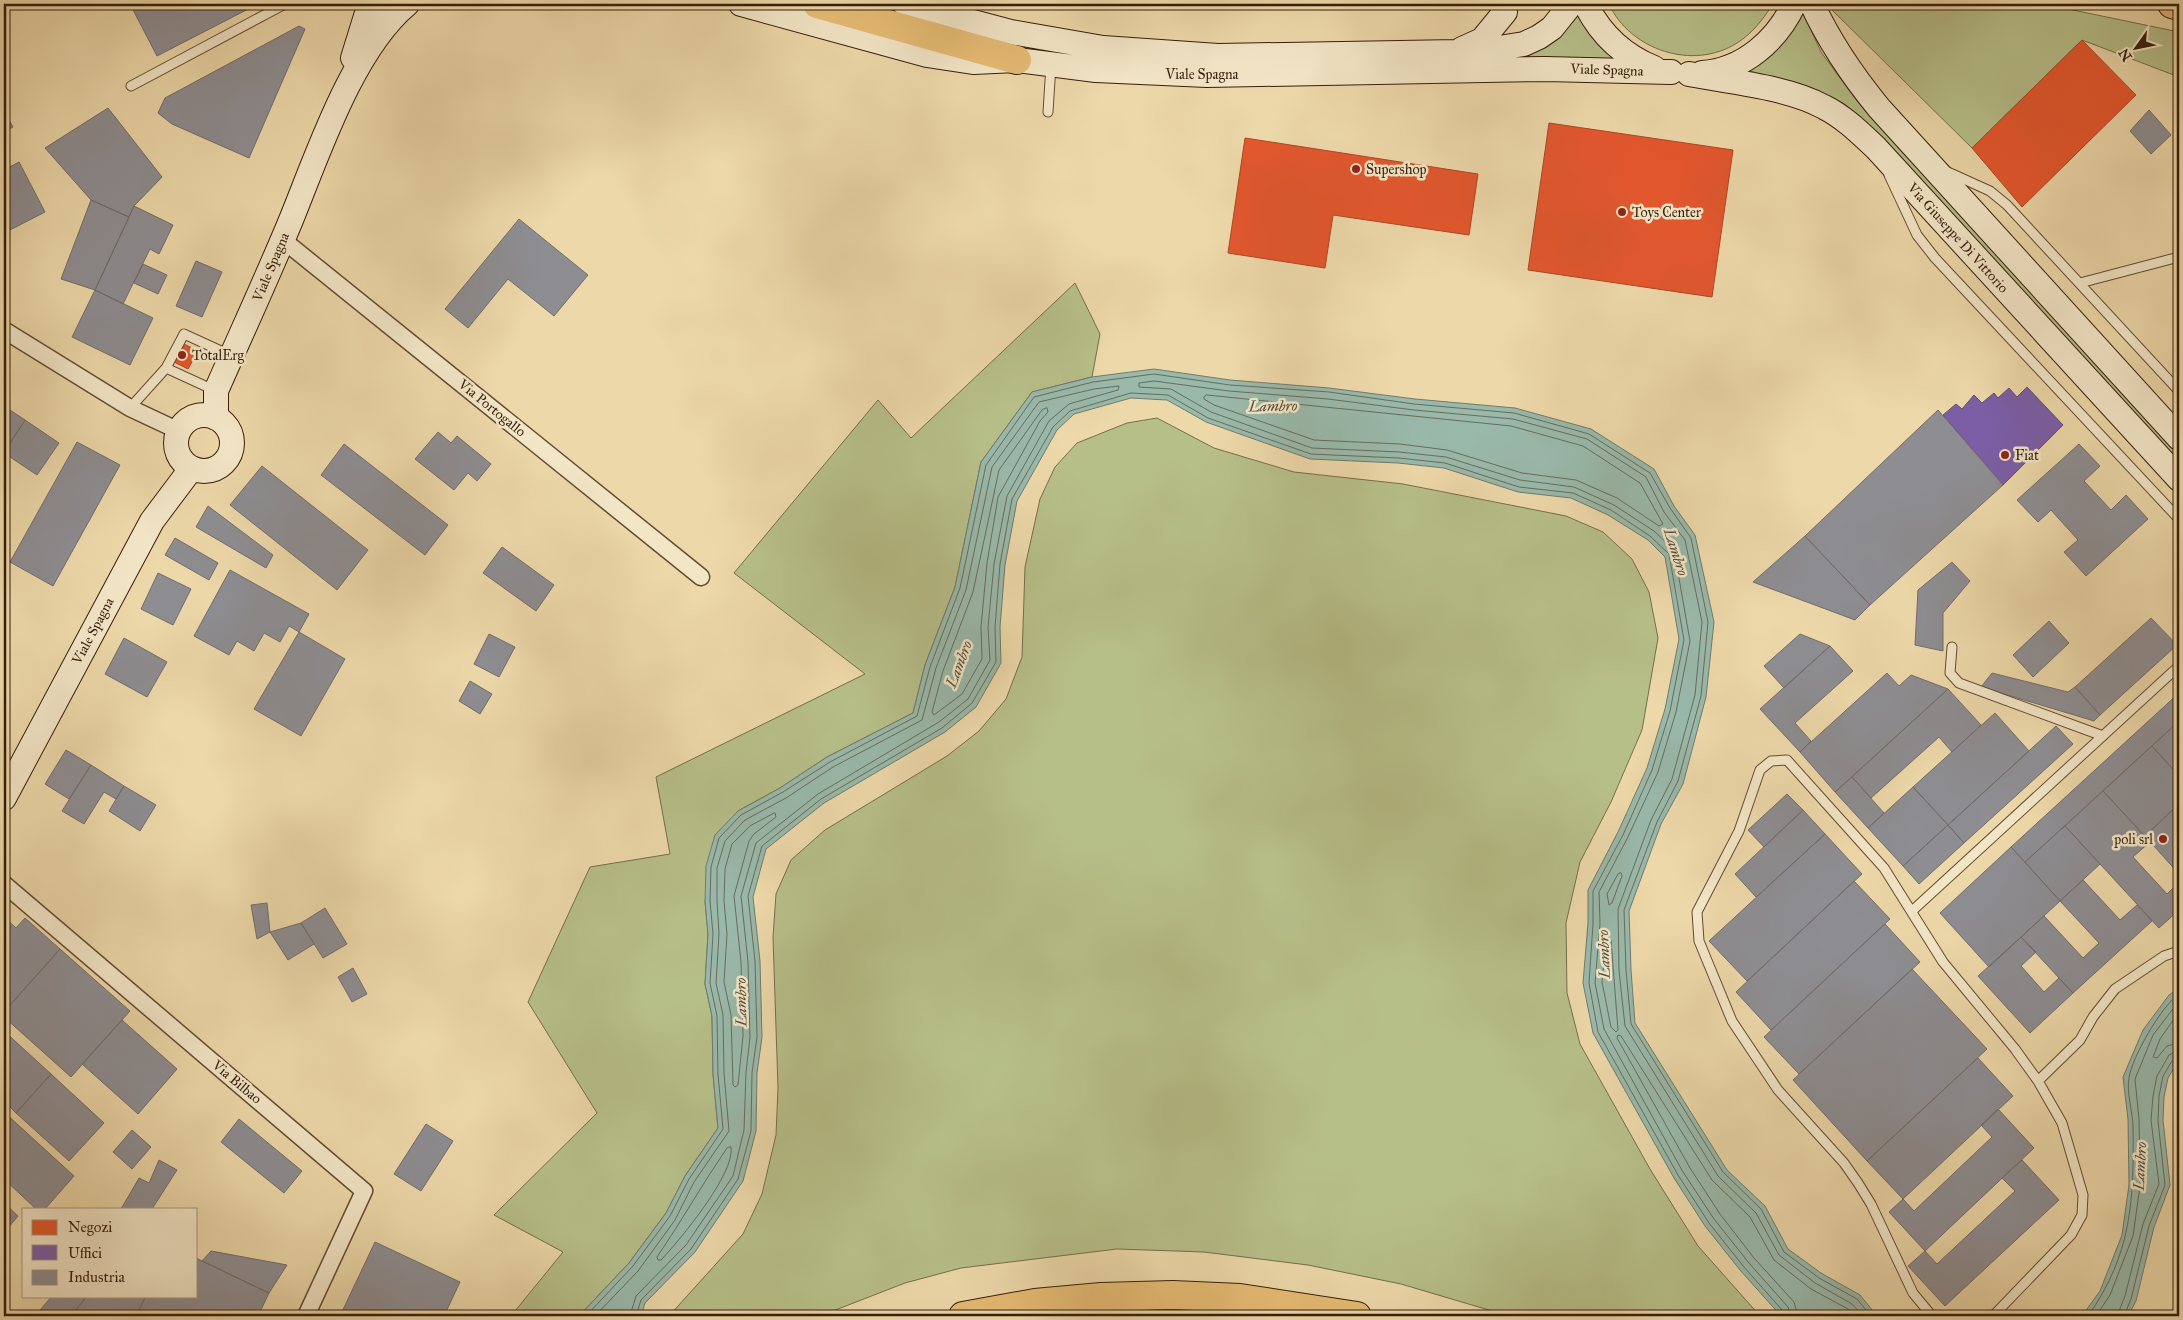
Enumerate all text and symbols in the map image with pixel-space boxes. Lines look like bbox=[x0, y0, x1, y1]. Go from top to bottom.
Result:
north arrow bbox=[2110, 22, 2160, 72]
text: N bbox=[2115, 45, 2136, 64]
street label: Viale Spagna bbox=[1569, 60, 1644, 80]
street label: Viale Spagna bbox=[1164, 66, 1239, 83]
place label: Supershop bbox=[1366, 161, 1427, 178]
marker: Supershop bbox=[1350, 163, 1362, 175]
street label: Via Giuseppe Di Vittorio bbox=[1903, 179, 2012, 297]
place label: Toys Center bbox=[1632, 204, 1702, 221]
marker: Toys Center bbox=[1616, 206, 1628, 218]
street label: Viale Spagna bbox=[249, 230, 293, 305]
place label: TotalErg bbox=[192, 347, 245, 364]
marker: TotalErg bbox=[176, 349, 188, 361]
street label: Via Portogallo bbox=[454, 375, 529, 440]
water label: Lambro bbox=[1248, 397, 1298, 415]
place label: Fiat bbox=[2015, 447, 2039, 464]
marker: Fiat bbox=[1999, 449, 2011, 461]
water label: Lambro bbox=[1660, 525, 1692, 578]
street label: Viale Spagna bbox=[68, 595, 118, 668]
water label: Lambro bbox=[942, 638, 976, 691]
place label: poli srl bbox=[2113, 831, 2153, 848]
marker: poli srl bbox=[2157, 833, 2169, 845]
water label: Lambro bbox=[1594, 929, 1614, 980]
water label: Lambro bbox=[732, 977, 750, 1027]
street label: Via Bilbao bbox=[208, 1056, 265, 1108]
water label: Lambro bbox=[2130, 1141, 2150, 1192]
legend bbox=[22, 1208, 198, 1298]
text: Negozi bbox=[68, 1218, 112, 1236]
text: Uffici bbox=[68, 1244, 102, 1262]
text: Industria bbox=[68, 1268, 126, 1286]

